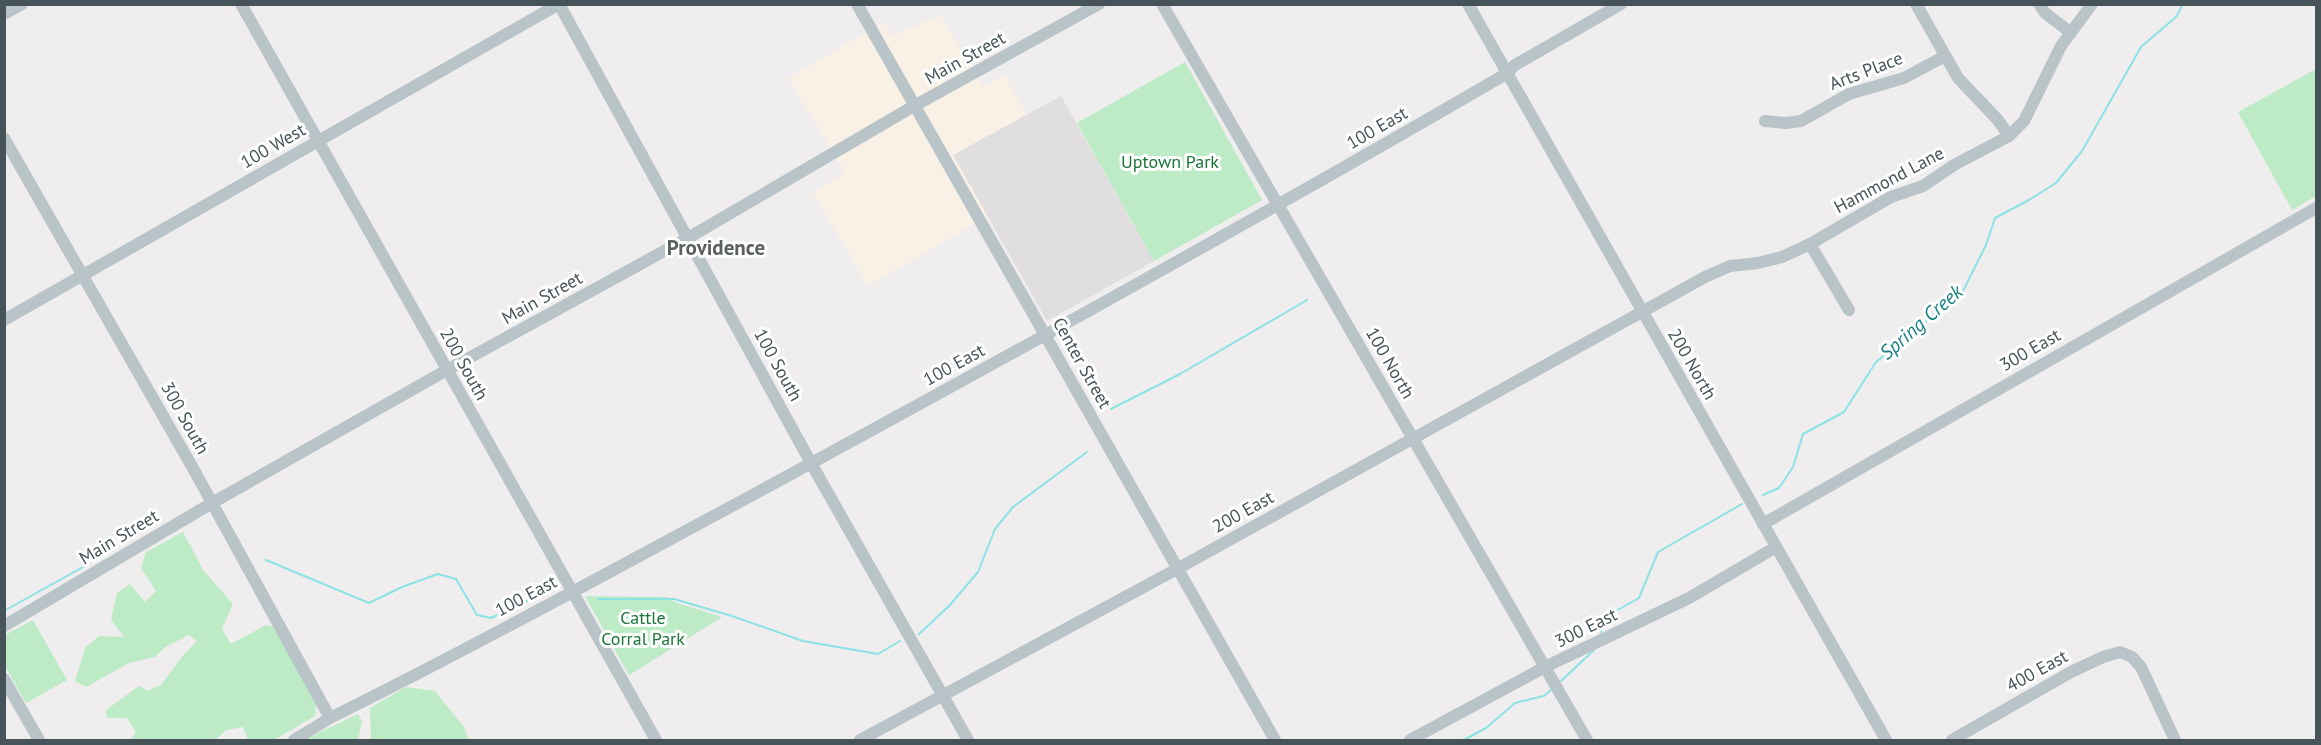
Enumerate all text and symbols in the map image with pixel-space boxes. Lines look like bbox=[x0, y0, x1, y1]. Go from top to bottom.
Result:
street label: Main Street bbox=[920, 26, 1009, 89]
street label: Arts Place bbox=[1826, 46, 1906, 95]
street label: 100 East bbox=[1342, 101, 1411, 154]
street label: 100 West bbox=[236, 118, 309, 173]
street label: Hammond Lane bbox=[1830, 141, 1948, 218]
park label: Uptown Park bbox=[1121, 150, 1219, 173]
district label: Providence bbox=[667, 234, 765, 261]
street label: Main Street bbox=[497, 266, 586, 329]
water label: Spring Creek bbox=[1874, 278, 1969, 365]
street label: Center Street bbox=[1048, 313, 1117, 412]
street label: 100 North bbox=[1361, 323, 1420, 403]
street label: 300 East bbox=[1995, 323, 2064, 376]
street label: 200 South bbox=[435, 324, 494, 404]
street label: 200 North bbox=[1663, 324, 1722, 404]
street label: 100 South bbox=[749, 325, 808, 405]
street label: 100 East bbox=[919, 338, 988, 391]
street label: 300 South bbox=[156, 378, 215, 458]
street label: 200 East bbox=[1208, 485, 1277, 538]
street label: Main Street bbox=[75, 504, 163, 569]
street label: 100 East bbox=[491, 570, 561, 621]
street label: 300 East bbox=[1551, 603, 1621, 652]
park label: Cattle Corral Park bbox=[601, 606, 685, 650]
street label: 400 East bbox=[2002, 644, 2071, 697]

